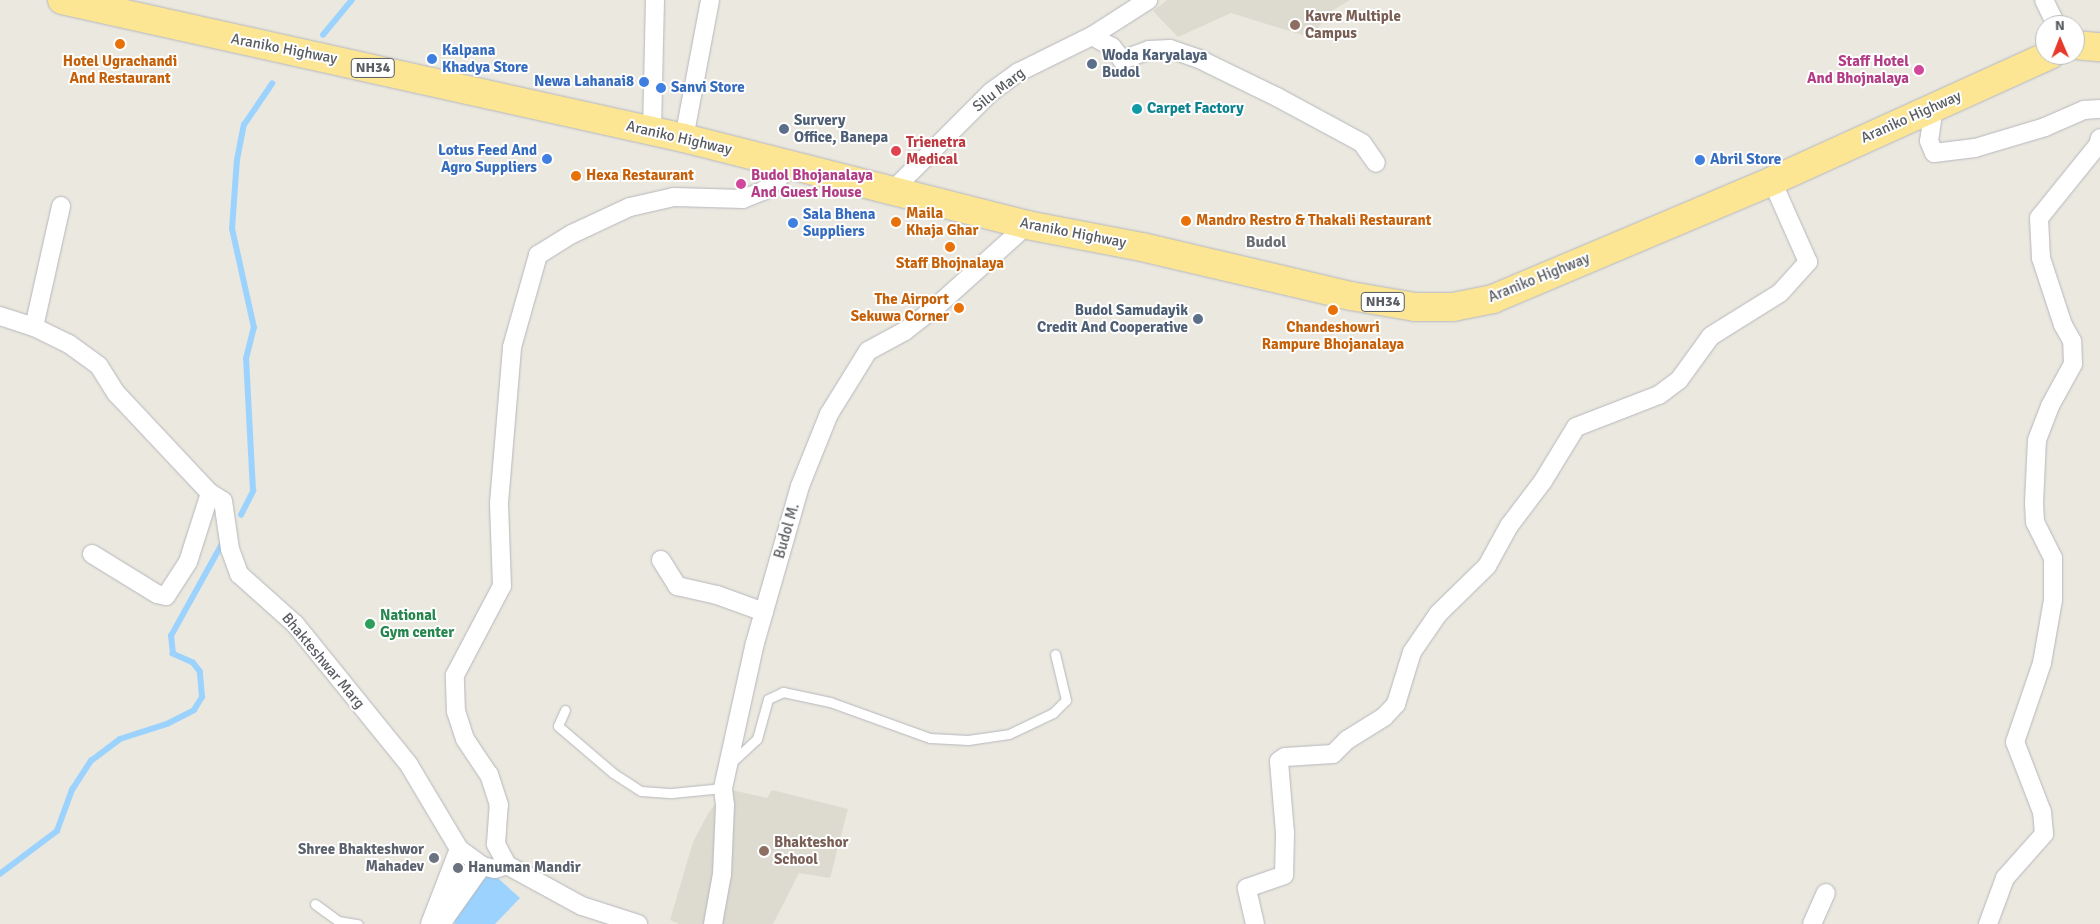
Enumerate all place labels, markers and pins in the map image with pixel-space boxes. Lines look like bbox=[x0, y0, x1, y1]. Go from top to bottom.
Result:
place label: Kavre Multiple Campus bbox=[1305, 7, 1401, 42]
marker: Kavre Multiple Campus bbox=[1289, 19, 1301, 31]
marker: Hotel Ugrachandi And Restaurant bbox=[114, 38, 126, 50]
place label: Kalpana Khadya Store bbox=[442, 41, 528, 76]
place label: Woda Karyalaya Budol bbox=[1102, 46, 1208, 81]
place label: Hotel Ugrachandi And Restaurant bbox=[63, 52, 177, 87]
place label: Staff Hotel And Bhojnalaya bbox=[1807, 52, 1909, 87]
marker: Kalpana Khadya Store bbox=[426, 53, 438, 65]
marker: Woda Karyalaya Budol bbox=[1086, 58, 1098, 70]
marker: Staff Hotel And Bhojnalaya bbox=[1913, 64, 1925, 76]
place label: Newa Lahanai8 bbox=[534, 73, 634, 91]
marker: Newa Lahanai8 bbox=[638, 76, 650, 88]
place label: Sanvi Store bbox=[671, 79, 745, 97]
marker: Sanvi Store bbox=[655, 82, 667, 94]
place label: Carpet Factory bbox=[1147, 100, 1244, 118]
marker: Carpet Factory bbox=[1131, 103, 1143, 115]
place label: Survery Office, Banepa bbox=[794, 111, 888, 146]
marker: Survery Office, Banepa bbox=[778, 123, 790, 135]
place label: Trienetra Medical bbox=[906, 133, 966, 168]
place label: Lotus Feed And Agro Suppliers bbox=[438, 141, 537, 176]
marker: Trienetra Medical bbox=[890, 145, 902, 157]
place label: Abril Store bbox=[1710, 151, 1781, 169]
marker: Lotus Feed And Agro Suppliers bbox=[541, 153, 553, 165]
marker: Abril Store bbox=[1694, 154, 1706, 166]
place label: Budol Bhojanalaya And Guest House bbox=[751, 166, 873, 201]
place label: Hexa Restaurant bbox=[586, 167, 694, 185]
marker: Hexa Restaurant bbox=[570, 170, 582, 182]
marker: Budol Bhojanalaya And Guest House bbox=[735, 178, 747, 190]
place label: Maila Khaja Ghar bbox=[906, 204, 978, 239]
place label: Sala Bhena Suppliers bbox=[803, 205, 875, 240]
place label: Mandro Restro & Thakali Restaurant bbox=[1196, 212, 1431, 230]
marker: Mandro Restro & Thakali Restaurant bbox=[1180, 215, 1192, 227]
marker: Maila Khaja Ghar bbox=[890, 216, 902, 228]
marker: Sala Bhena Suppliers bbox=[787, 217, 799, 229]
marker: Staff Bhojnalaya bbox=[944, 241, 956, 253]
place label: Staff Bhojnalaya bbox=[896, 255, 1004, 273]
place label: The Airport Sekuwa Corner bbox=[851, 290, 949, 325]
place label: Budol Samudayik Credit And Cooperative bbox=[1037, 301, 1188, 336]
marker: The Airport Sekuwa Corner bbox=[953, 302, 965, 314]
marker: Chandeshowri Rampure Bhojanalaya bbox=[1327, 304, 1339, 316]
marker: Budol Samudayik Credit And Cooperative bbox=[1192, 313, 1204, 325]
place label: Chandeshowri Rampure Bhojanalaya bbox=[1262, 318, 1404, 353]
place label: National Gym center bbox=[380, 606, 454, 641]
marker: National Gym center bbox=[364, 618, 376, 630]
place label: Bhakteshor School bbox=[774, 833, 848, 868]
place label: Shree Bhakteshwor Mahadev bbox=[298, 840, 424, 875]
marker: Bhakteshor School bbox=[758, 845, 770, 857]
marker: Shree Bhakteshwor Mahadev bbox=[428, 852, 440, 864]
place label: Hanuman Mandir bbox=[468, 859, 581, 877]
marker: Hanuman Mandir bbox=[452, 862, 464, 874]

